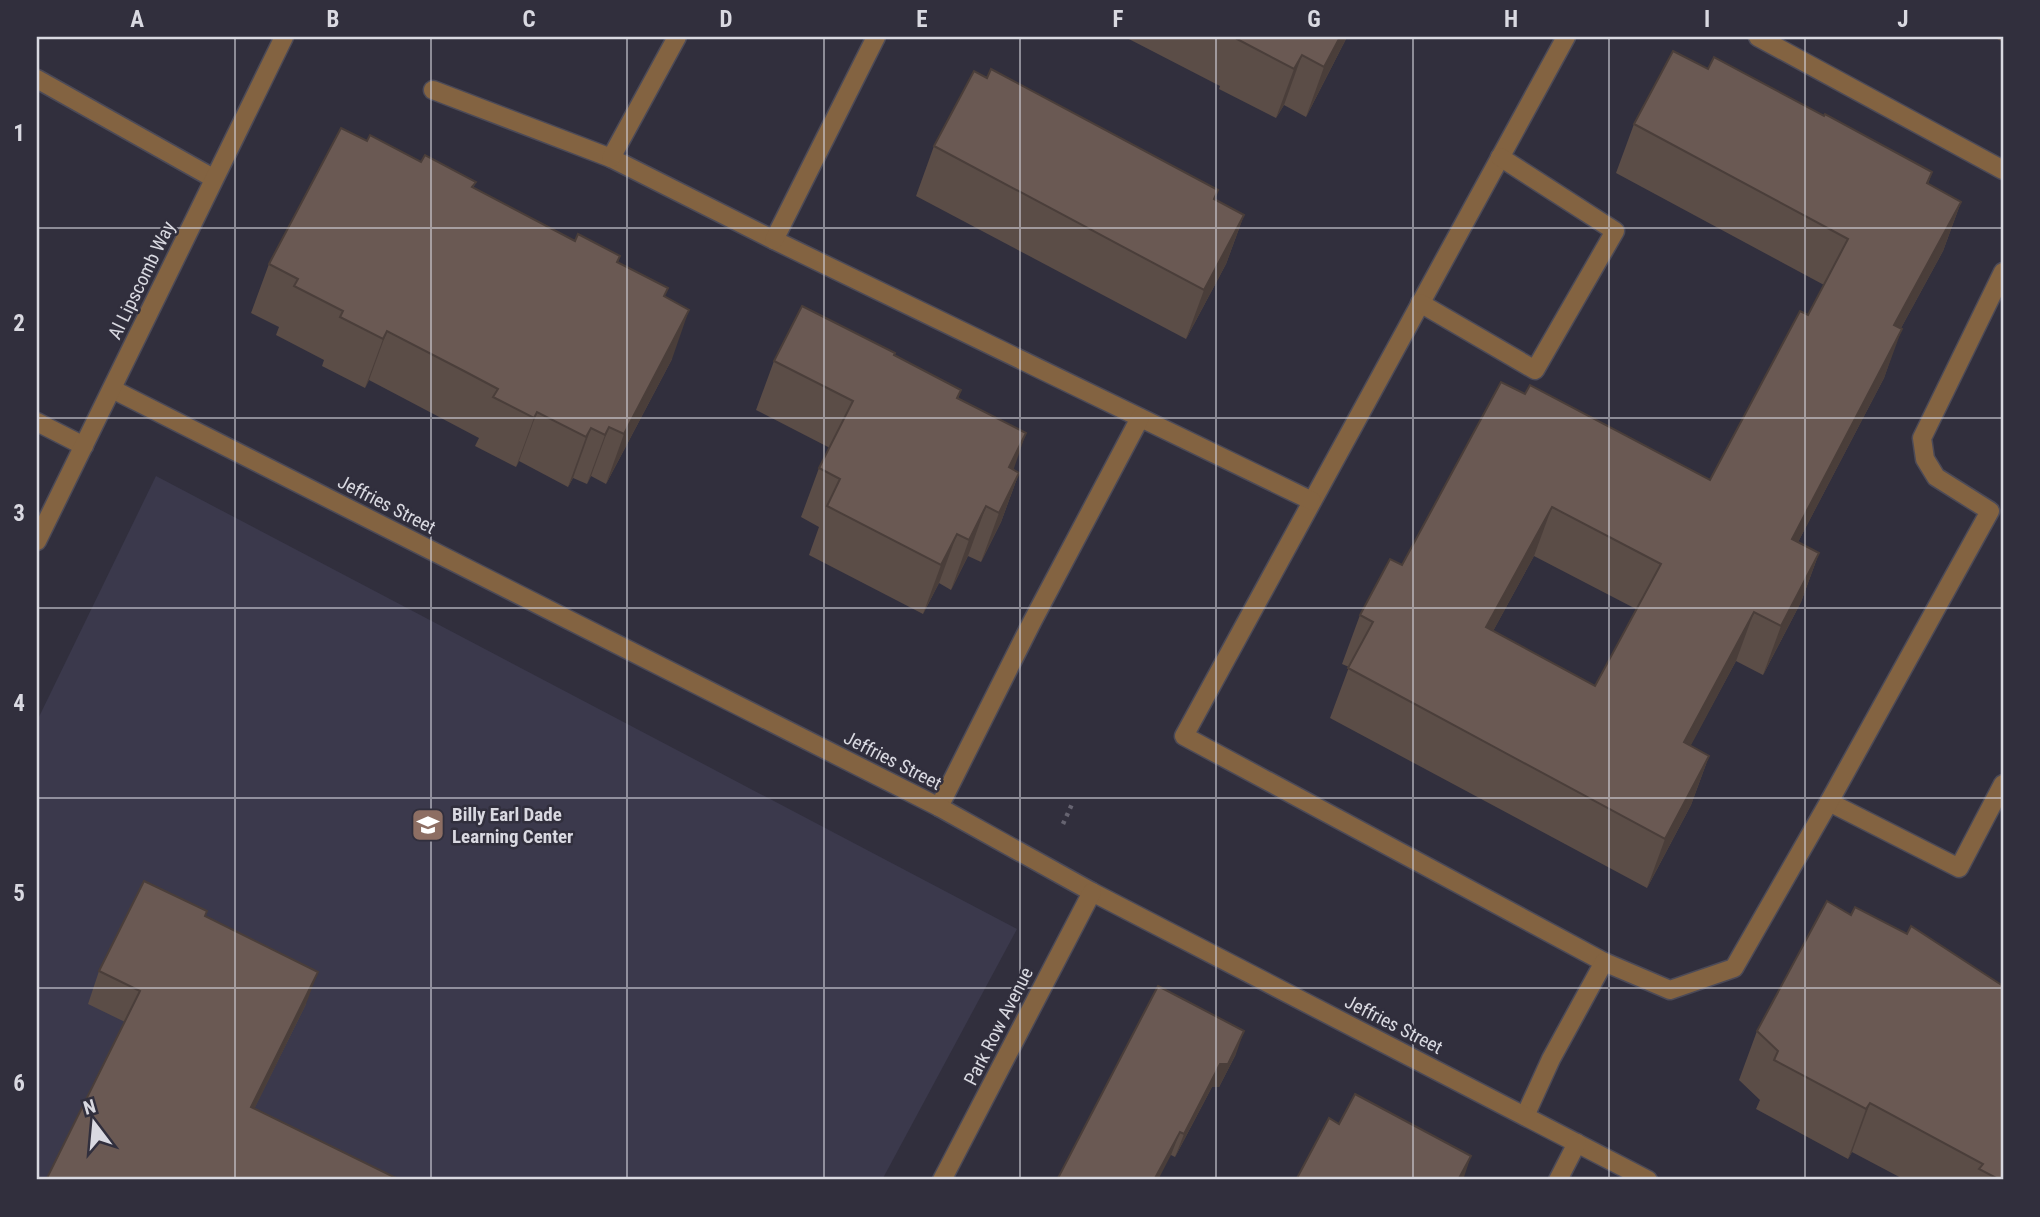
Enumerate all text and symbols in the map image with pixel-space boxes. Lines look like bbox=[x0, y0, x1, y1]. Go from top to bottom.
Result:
text: A bbox=[130, 6, 144, 33]
text: B bbox=[327, 6, 339, 33]
text: C bbox=[522, 6, 536, 33]
text: D bbox=[720, 6, 733, 33]
text: E bbox=[916, 6, 928, 33]
text: F bbox=[1113, 6, 1124, 33]
text: G bbox=[1307, 6, 1321, 33]
text: H bbox=[1504, 6, 1518, 33]
text: I bbox=[1704, 6, 1710, 33]
text: J bbox=[1897, 6, 1909, 33]
text: 1 bbox=[13, 120, 25, 147]
street label: Al Lipscomb Way bbox=[103, 217, 180, 343]
text: 2 bbox=[13, 310, 25, 337]
street label: Jeffries Street bbox=[334, 470, 440, 539]
text: 3 bbox=[13, 500, 25, 527]
text: 4 bbox=[13, 690, 25, 717]
street label: Jeffries Street bbox=[840, 726, 946, 795]
place label: Billy Earl Dade Learning Center bbox=[452, 803, 573, 848]
school or university icon: Billy Earl Dade Learning Center bbox=[409, 806, 447, 844]
text: 5 bbox=[13, 880, 25, 907]
street label: Park Row Avenue bbox=[959, 963, 1038, 1089]
street label: Jeffries Street bbox=[1341, 990, 1447, 1059]
text: 6 bbox=[13, 1070, 25, 1097]
north arrow bbox=[60, 1088, 130, 1158]
text: N bbox=[81, 1094, 98, 1120]

